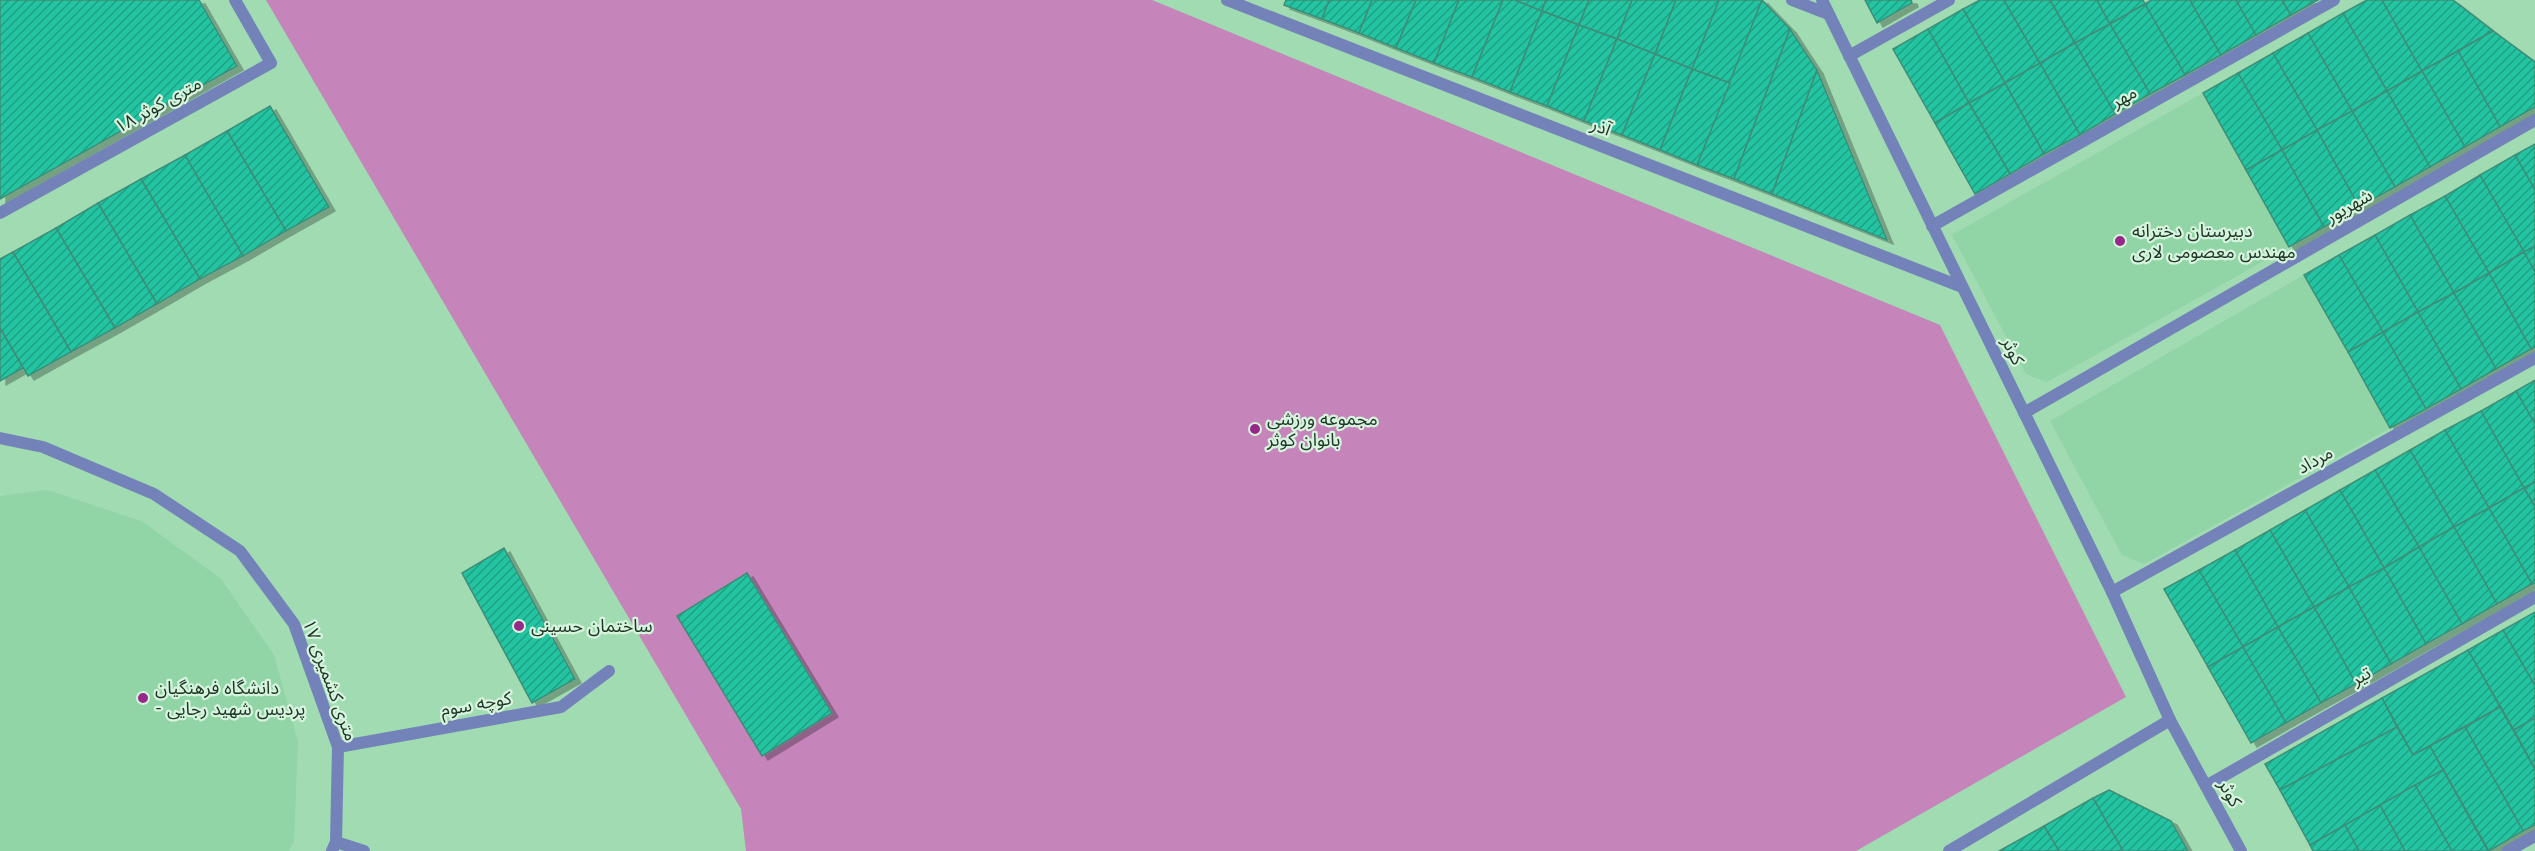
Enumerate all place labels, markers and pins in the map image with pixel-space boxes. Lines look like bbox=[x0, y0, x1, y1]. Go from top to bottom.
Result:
place label: دبیرستان دخترانه مهندس معصومی لاری bbox=[2132, 219, 2296, 263]
marker: دبیرستان دخترانه مهندس معصومی لاری bbox=[2113, 234, 2127, 248]
place label: مجموعه ورزشی بانوان کوثر bbox=[1266, 407, 1378, 451]
marker: مجموعه ورزشی بانوان کوثر bbox=[1248, 422, 1262, 436]
place label: ساختمان حسینی bbox=[531, 614, 653, 637]
marker: ساختمان حسینی bbox=[512, 619, 526, 633]
place label: دانشگاه فرهنگیان - پردیس شهید رجایی bbox=[155, 676, 305, 720]
marker: دانشگاه فرهنگیان - پردیس شهید رجایی bbox=[136, 691, 150, 705]

